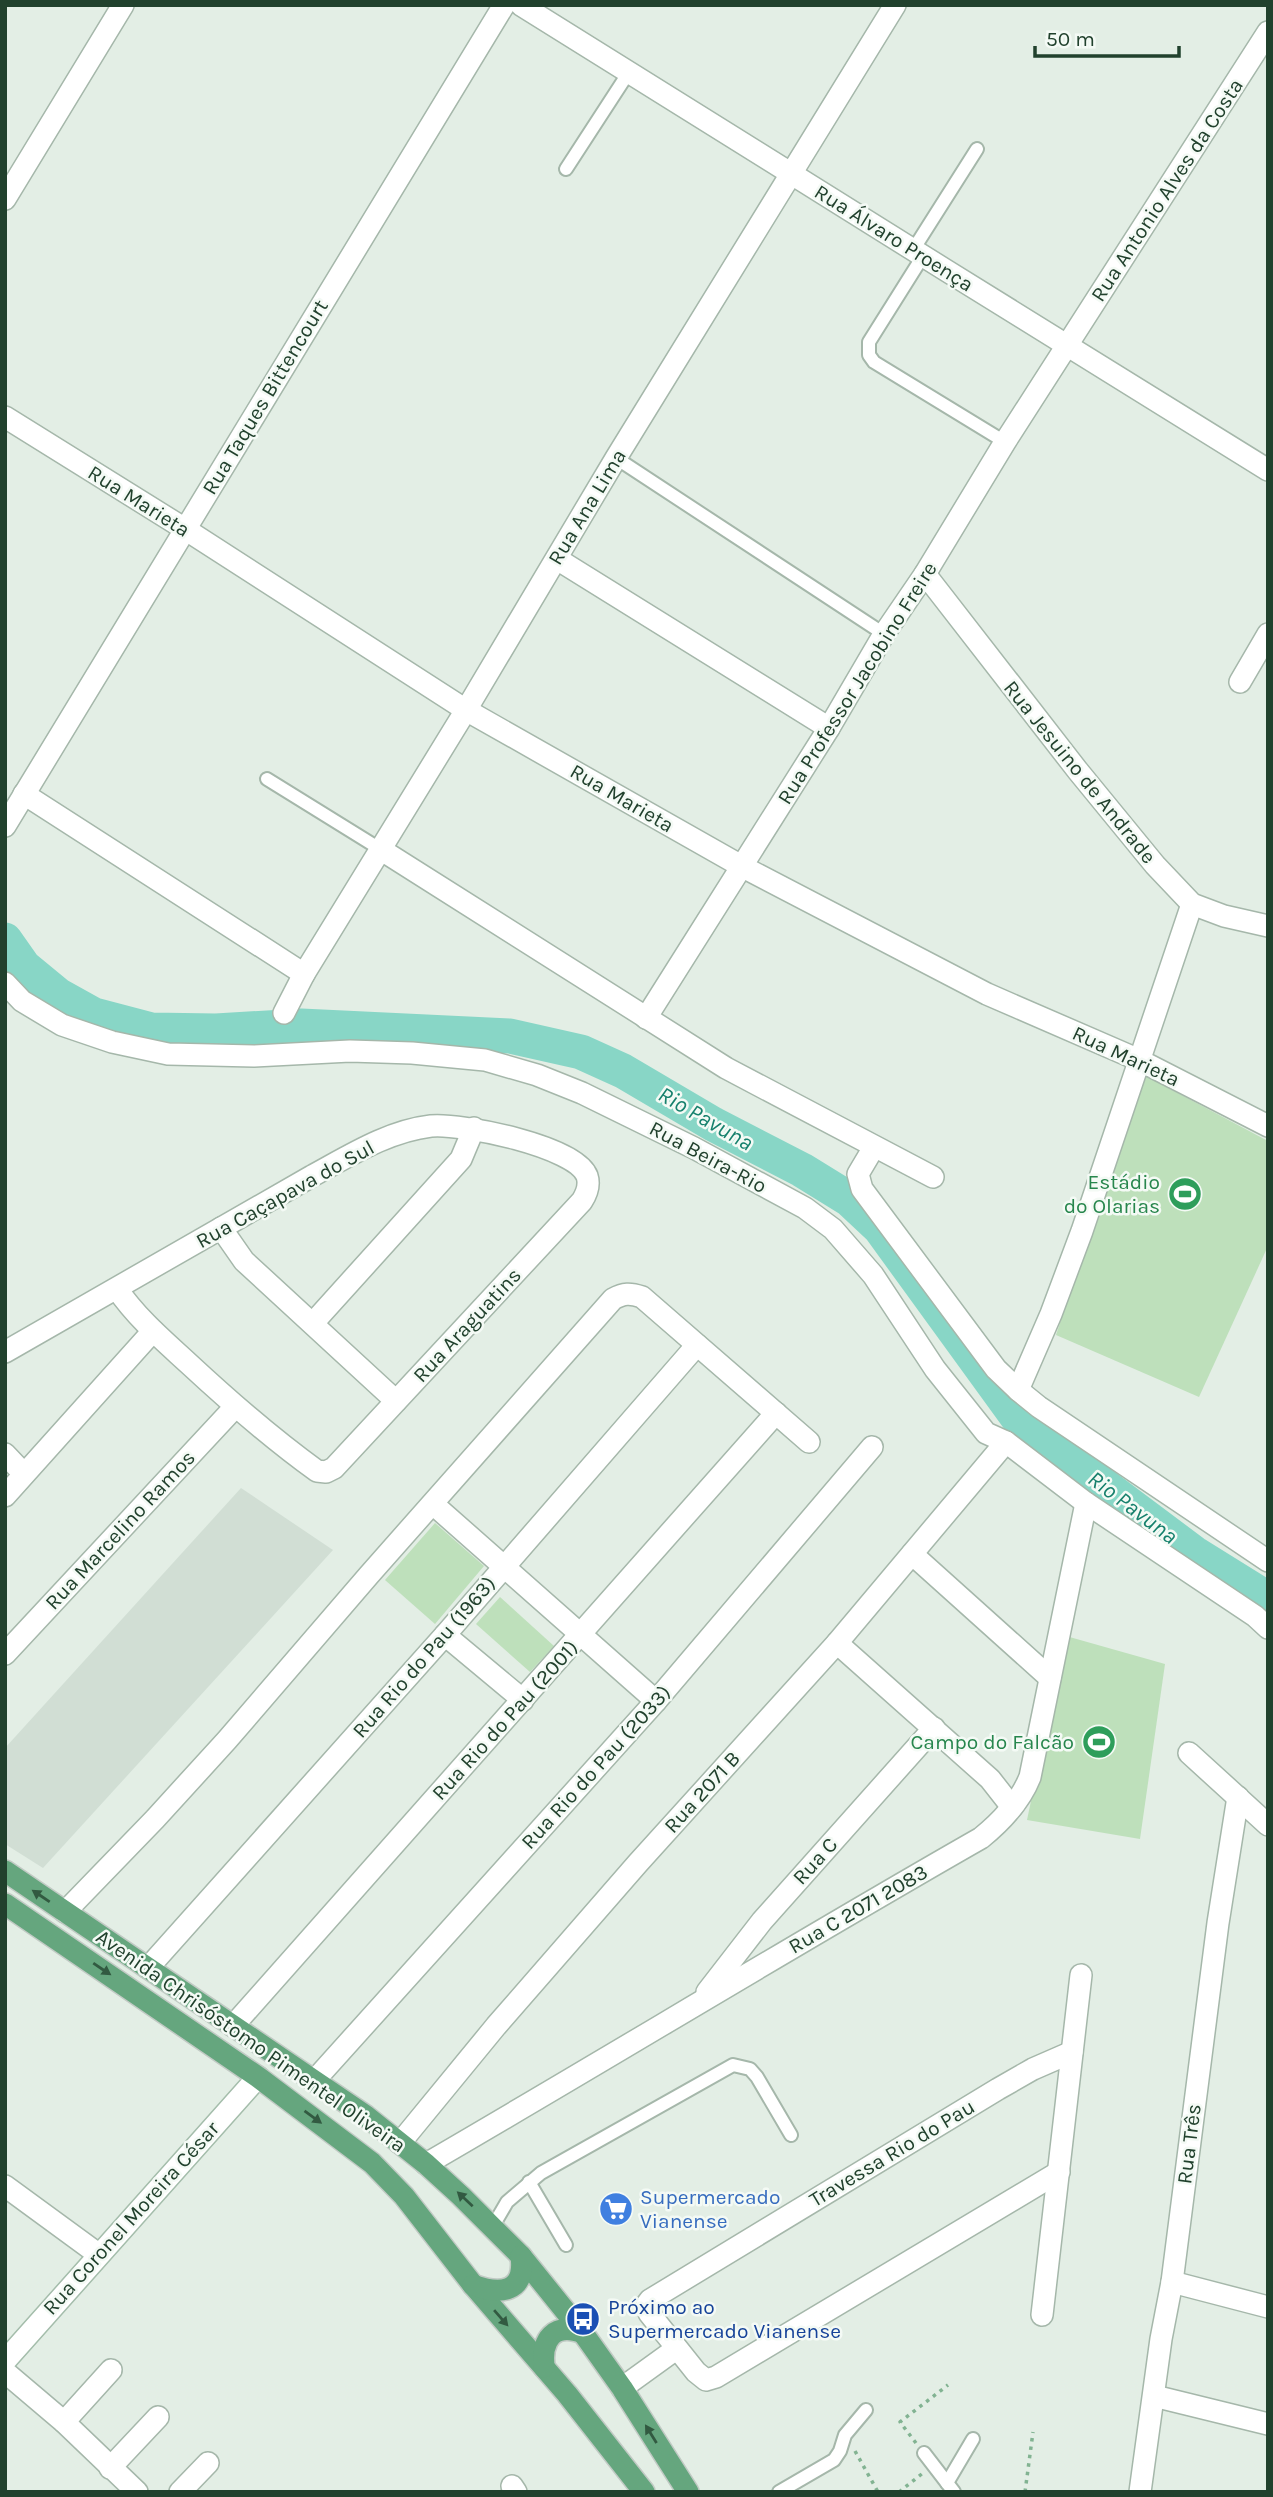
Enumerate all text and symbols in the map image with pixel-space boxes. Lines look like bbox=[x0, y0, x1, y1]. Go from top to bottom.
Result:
scale bar bbox=[1035, 14, 1178, 58]
text: 50 m bbox=[1046, 27, 1095, 51]
street label: Rua Antonio Alves da Costa bbox=[1086, 74, 1248, 306]
street label: Rua Álvaro Proença bbox=[810, 179, 978, 297]
street label: Rua Taques Bittencourt bbox=[197, 295, 333, 499]
street label: Rua Ana Lima bbox=[543, 445, 631, 569]
street label: Rua Marieta bbox=[84, 460, 194, 542]
street label: Rua Professor Jacobino Freire bbox=[772, 557, 942, 809]
street label: Rua Jesuino de Andrade bbox=[999, 676, 1161, 868]
street label: Rua Marieta bbox=[566, 759, 678, 837]
street label: Rua Marieta bbox=[1069, 1021, 1183, 1091]
water label: Rio Pavuna bbox=[653, 1080, 758, 1156]
street label: Rua Beira-Rio bbox=[645, 1116, 771, 1198]
street label: Rua Caçapava do Sul bbox=[192, 1135, 378, 1253]
place label: Estádio do Olarias bbox=[1064, 1170, 1160, 1218]
sports icon: Estádio do Olarias bbox=[1166, 1175, 1204, 1213]
street label: Rua Araguatins bbox=[408, 1263, 526, 1387]
street label: Rua Marcelino Ramos bbox=[40, 1446, 200, 1614]
water label: Rio Pavuna bbox=[1083, 1465, 1183, 1550]
street label: Rua Rio do Pau (1963) bbox=[347, 1571, 501, 1743]
street label: Rua Rio do Pau (2001) bbox=[427, 1635, 583, 1805]
street label: Rua Rio do Pau (2033) bbox=[516, 1680, 676, 1854]
sports icon: Campo do Falcão bbox=[1080, 1723, 1118, 1761]
place label: Campo do Falcão bbox=[910, 1730, 1074, 1754]
street label: Rua 2071 B bbox=[659, 1746, 745, 1838]
street label: Rua C bbox=[788, 1833, 842, 1889]
street label: Rua C 2071 2083 bbox=[784, 1860, 932, 1958]
one-way arrow bbox=[32, 1889, 50, 1903]
street label: Avenida Chrisóstomo Pimentel Oliveira bbox=[92, 1924, 410, 2158]
one-way arrow bbox=[92, 1963, 112, 1976]
street label: Travessa Rio do Pau bbox=[805, 2094, 979, 2212]
street label: Rua Três bbox=[1172, 2103, 1206, 2185]
one-way arrow bbox=[304, 2110, 322, 2124]
street label: Rua Coronel Moreira César bbox=[38, 2116, 224, 2320]
place label: Supermercado Vianense bbox=[640, 2185, 780, 2233]
supermarket icon: Supermercado Vianense bbox=[597, 2190, 635, 2228]
one-way arrow bbox=[456, 2191, 474, 2207]
place label: Próximo ao Supermercado Vianense bbox=[608, 2295, 841, 2343]
bus stop icon: Próximo ao Supermercado Vianense bbox=[564, 2300, 602, 2338]
one-way arrow bbox=[493, 2309, 508, 2326]
one-way arrow bbox=[644, 2425, 657, 2444]

